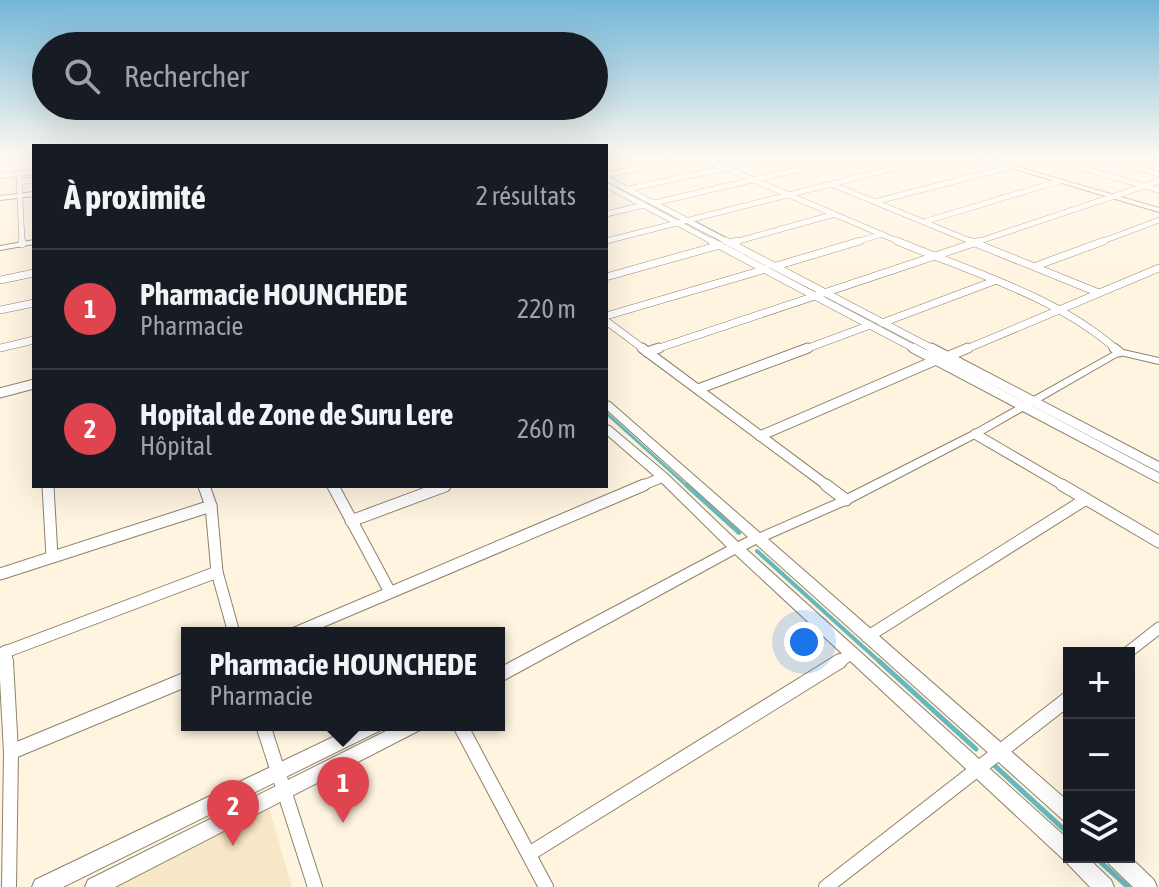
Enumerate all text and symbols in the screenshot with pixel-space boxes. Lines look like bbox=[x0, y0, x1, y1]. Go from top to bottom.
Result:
search box bbox=[32, 32, 608, 120]
icon: search bbox=[60, 54, 104, 98]
text: Rechercher bbox=[124, 59, 249, 93]
text: À proximité bbox=[64, 177, 206, 216]
text: 2 résultats bbox=[476, 181, 576, 211]
text: Pharmacie HOUNCHEDE bbox=[140, 277, 407, 311]
text: 1 bbox=[84, 294, 96, 324]
text: 220 m bbox=[517, 294, 576, 324]
text: Pharmacie bbox=[140, 311, 243, 341]
text: Hopital de Zone de Suru Lere bbox=[140, 397, 453, 431]
text: 2 bbox=[84, 414, 96, 444]
text: 260 m bbox=[517, 414, 576, 444]
text: Hôpital bbox=[140, 431, 212, 461]
your location bbox=[784, 622, 824, 662]
popup bbox=[181, 627, 505, 731]
text: Pharmacie HOUNCHEDE bbox=[210, 647, 476, 681]
map controls bbox=[1063, 647, 1135, 863]
button: + bbox=[1063, 647, 1135, 719]
text: Pharmacie bbox=[210, 681, 313, 711]
button: − bbox=[1063, 719, 1135, 791]
pin: 1 bbox=[317, 757, 369, 823]
pin: 2 bbox=[207, 780, 259, 846]
button: layers bbox=[1063, 791, 1135, 863]

